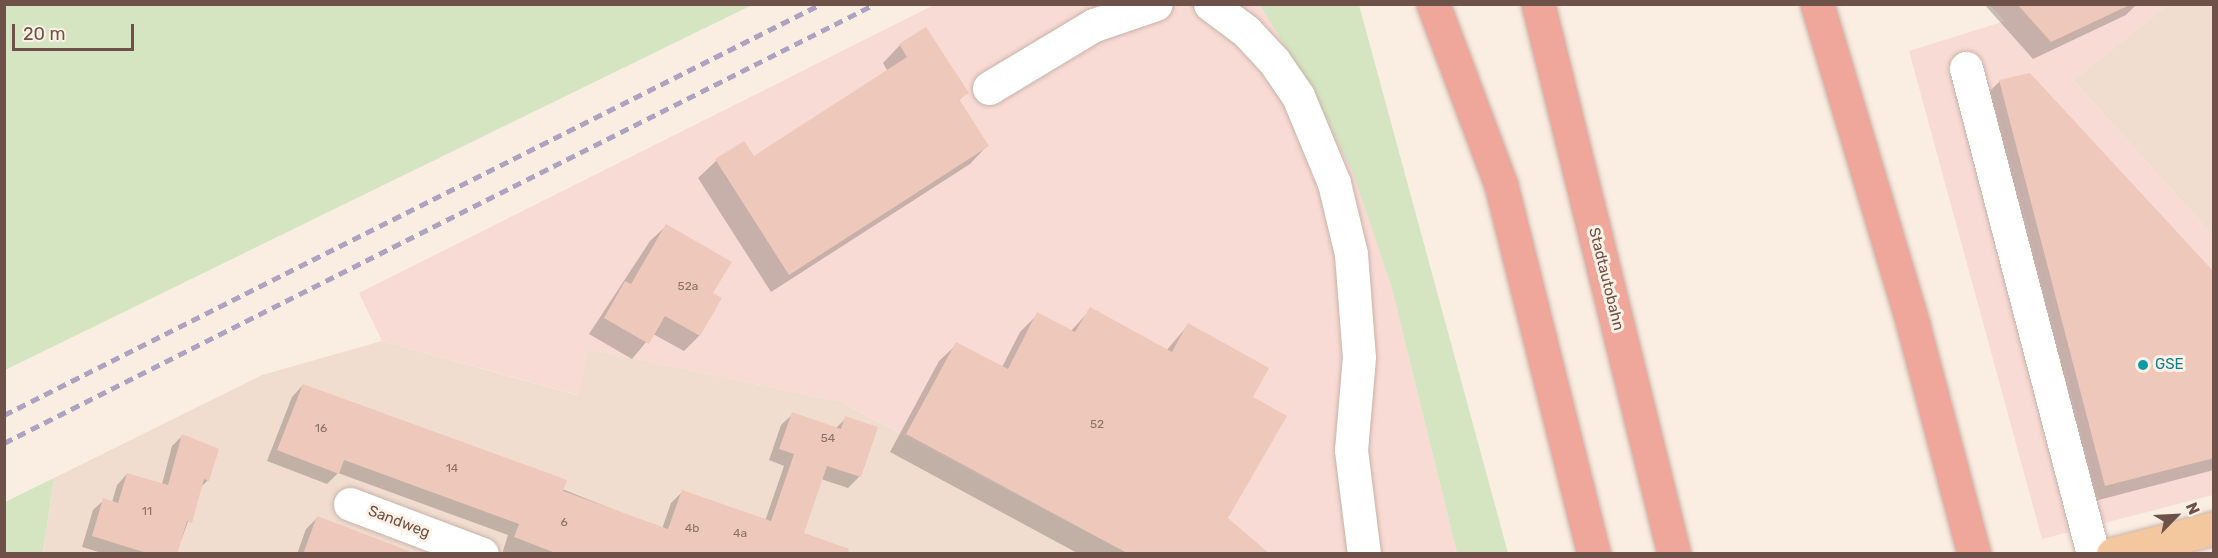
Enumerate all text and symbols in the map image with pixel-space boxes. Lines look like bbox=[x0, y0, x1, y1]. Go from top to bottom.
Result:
scale bar bbox=[15, 12, 136, 50]
text: 20 m bbox=[23, 23, 65, 45]
street label: Stadtautobahn bbox=[1585, 226, 1627, 332]
house number: 52a bbox=[678, 280, 698, 294]
place label: GSE bbox=[2155, 356, 2184, 374]
marker: GSE bbox=[2136, 358, 2150, 372]
house number: 52 bbox=[1090, 418, 1104, 432]
house number: 16 bbox=[315, 422, 327, 436]
house number: 54 bbox=[821, 432, 835, 446]
house number: 14 bbox=[446, 462, 458, 476]
north arrow bbox=[2146, 486, 2206, 546]
text: N bbox=[2182, 499, 2204, 518]
street label: Sandweg bbox=[366, 502, 432, 542]
house number: 11 bbox=[142, 505, 152, 519]
house number: 6 bbox=[560, 516, 568, 530]
house number: 4b bbox=[685, 522, 699, 536]
house number: 4a bbox=[733, 527, 747, 541]

